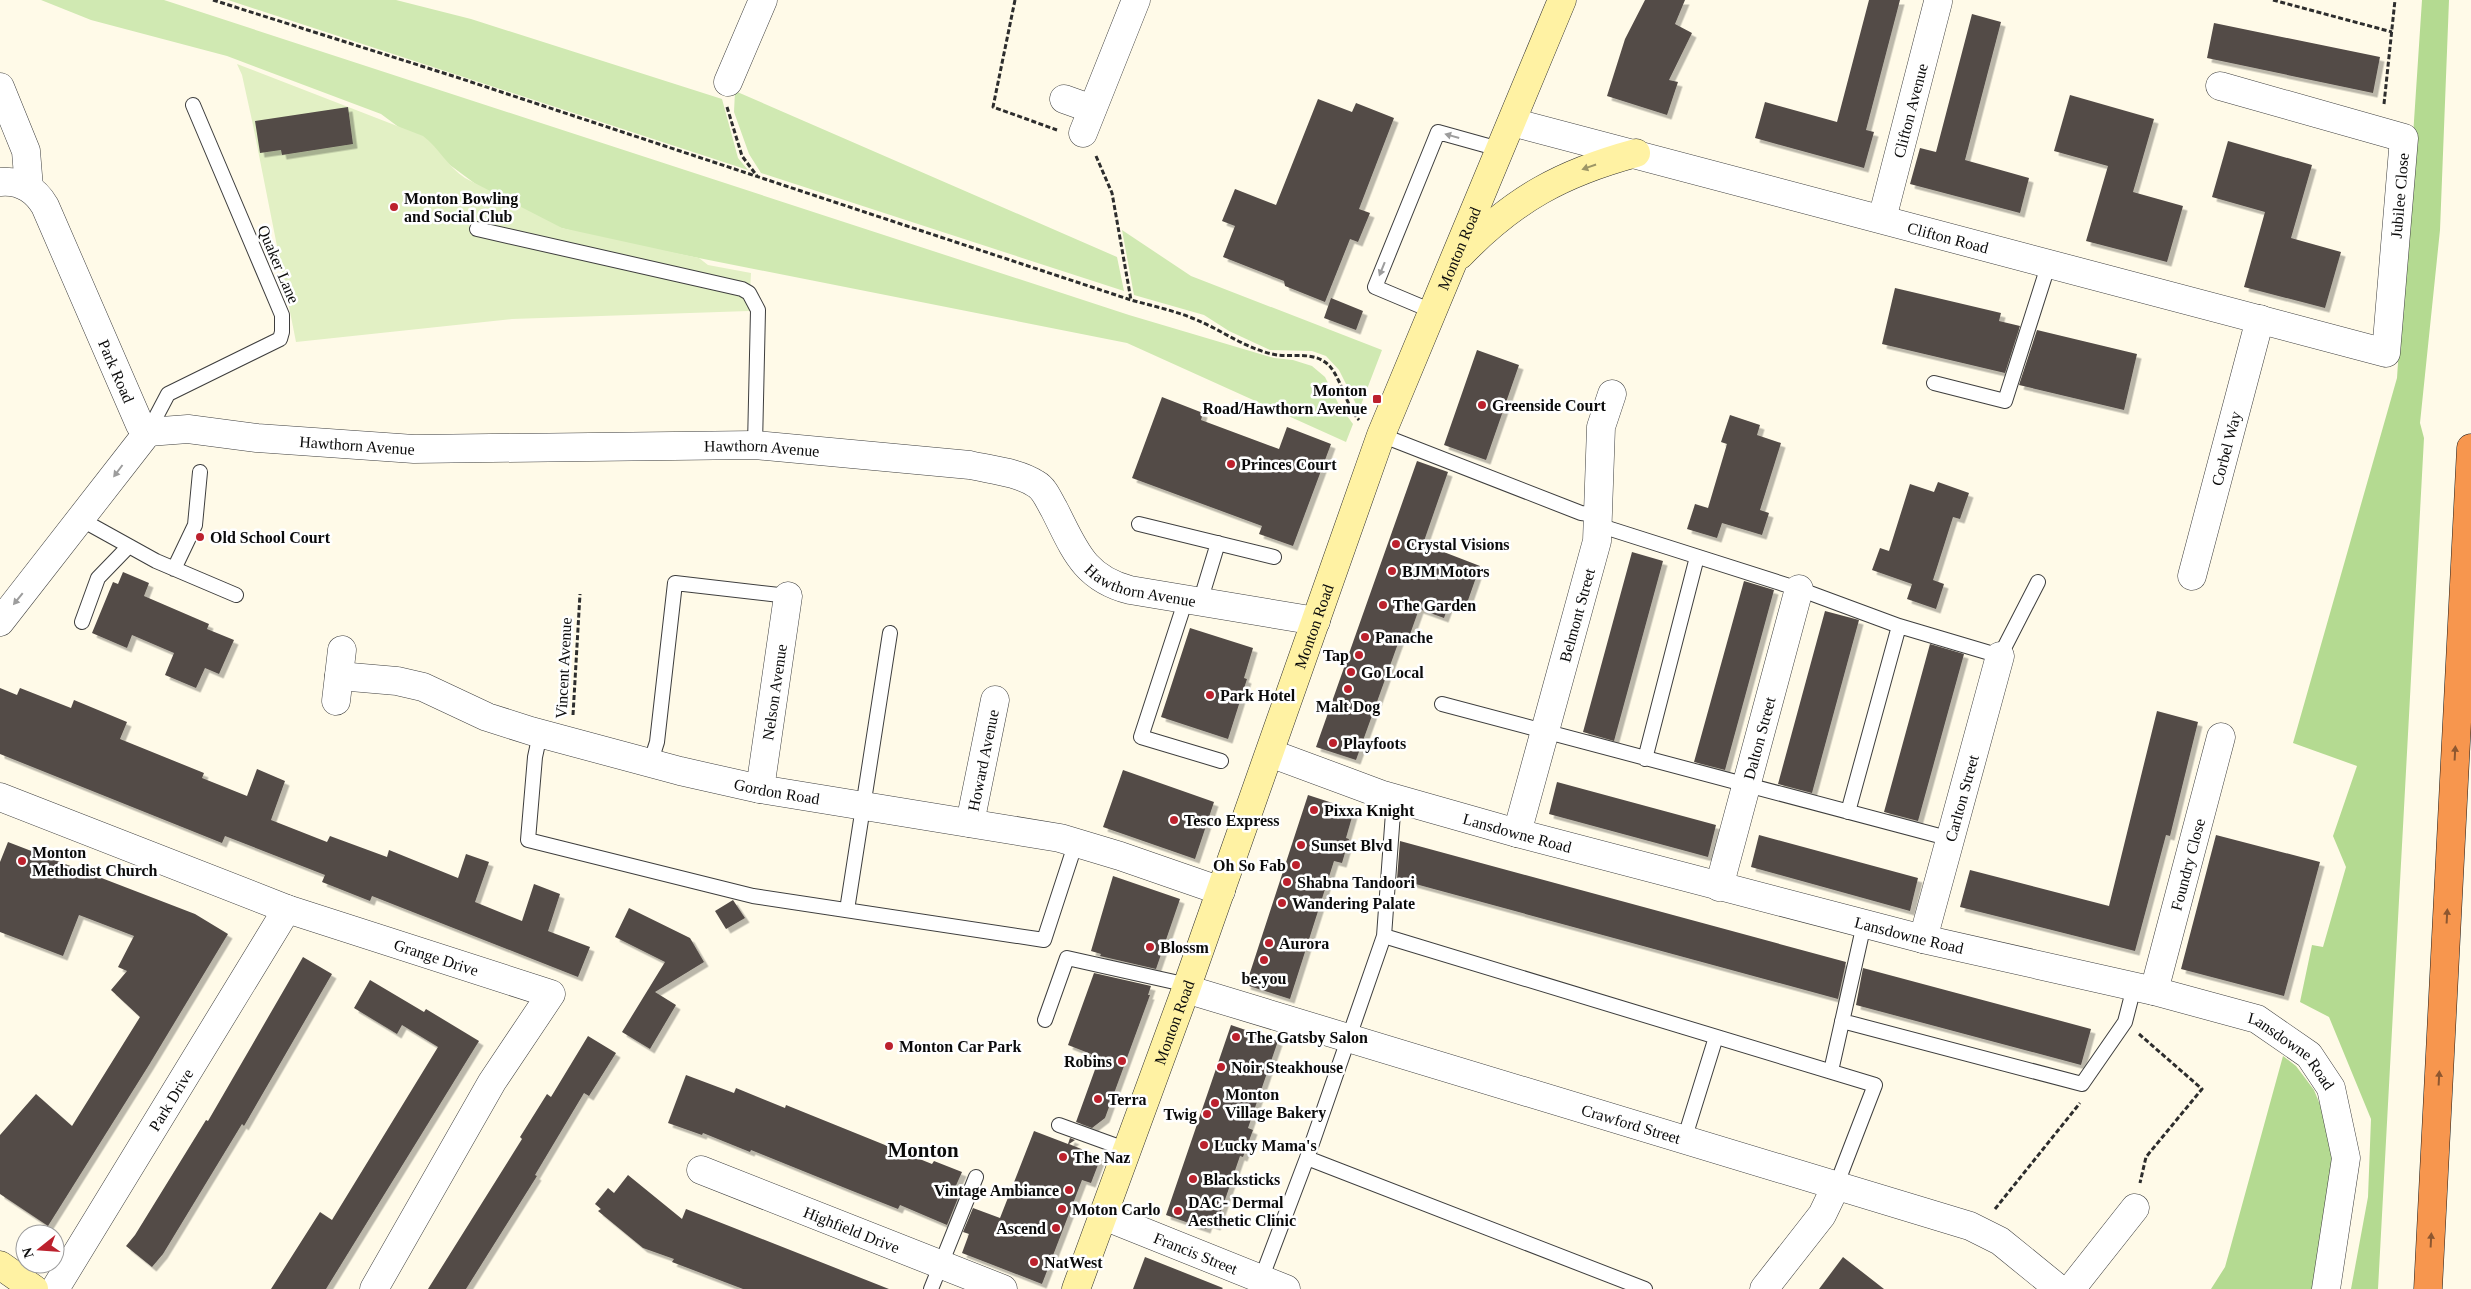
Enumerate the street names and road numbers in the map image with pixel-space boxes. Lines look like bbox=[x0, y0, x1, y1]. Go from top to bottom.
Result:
street label: Clifton Avenue bbox=[1890, 62, 1931, 160]
street label: Jubilee Close bbox=[2388, 152, 2412, 239]
street label: Monton Road bbox=[1434, 204, 1484, 293]
street label: Clifton Road bbox=[1906, 219, 1990, 257]
street label: Quaker Lane bbox=[254, 223, 303, 306]
street label: Park Road bbox=[95, 337, 137, 405]
street label: Corbel Way bbox=[2208, 410, 2245, 488]
street label: Hawthorn Avenue bbox=[299, 433, 415, 458]
street label: Hawthorn Avenue bbox=[704, 437, 820, 460]
street label: Hawthorn Avenue bbox=[1081, 561, 1197, 610]
street label: Belmont Street bbox=[1556, 566, 1598, 664]
street label: Monton Road bbox=[1291, 582, 1337, 671]
street label: Vincent Avenue bbox=[552, 617, 575, 719]
street label: Nelson Avenue bbox=[759, 643, 790, 741]
street label: Dalton Street bbox=[1740, 695, 1779, 782]
street label: Howard Avenue bbox=[965, 708, 1002, 813]
street label: Carlton Street bbox=[1942, 752, 1982, 844]
street label: Gordon Road bbox=[732, 775, 821, 808]
street label: Lansdowne Road bbox=[1461, 810, 1573, 856]
street label: Foundry Close bbox=[2168, 817, 2208, 912]
street label: Lansdowne Road bbox=[1853, 914, 1965, 957]
street label: Grange Drive bbox=[392, 936, 480, 979]
street label: Monton Road bbox=[1151, 978, 1197, 1067]
street label: Lansdowne Road bbox=[2246, 1009, 2338, 1093]
street label: Park Drive bbox=[146, 1066, 197, 1134]
street label: Crawford Street bbox=[1579, 1101, 1683, 1147]
street label: Highfield Drive bbox=[801, 1203, 902, 1256]
street label: Francis Street bbox=[1151, 1229, 1240, 1278]

